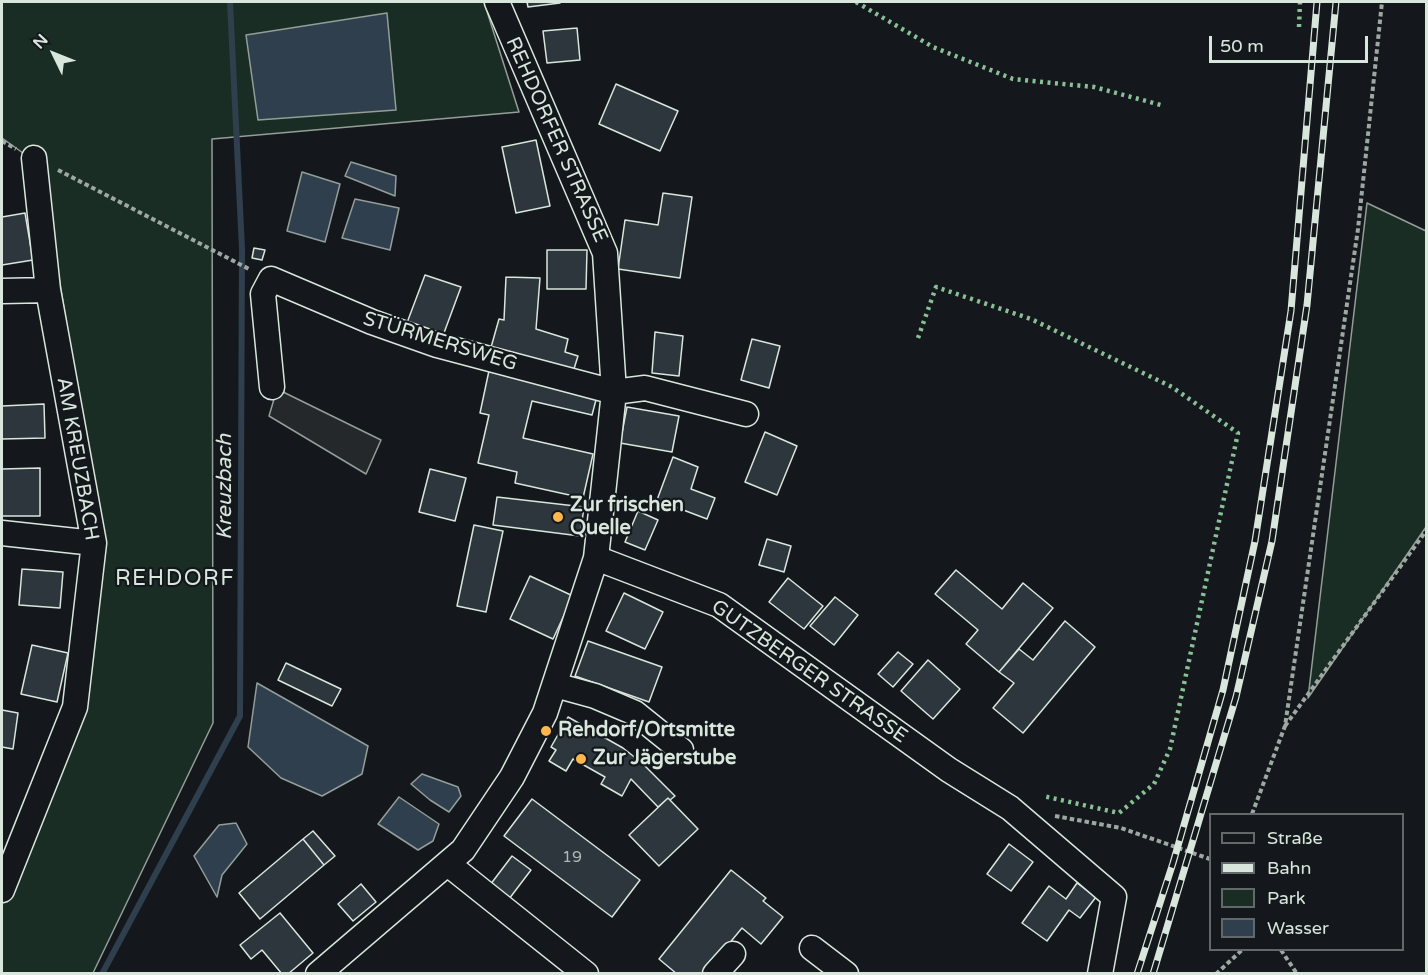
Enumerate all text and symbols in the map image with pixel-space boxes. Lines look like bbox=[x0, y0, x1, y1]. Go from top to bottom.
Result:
north arrow bbox=[24, 24, 84, 84]
scale bar bbox=[1212, 24, 1371, 62]
text: N bbox=[29, 30, 53, 53]
street label: REHDORFER STRASSE bbox=[500, 34, 612, 246]
text: 50 m bbox=[1220, 35, 1264, 57]
street label: STÜRMERSWEG bbox=[360, 307, 520, 377]
street label: AM KREUZBACH bbox=[51, 376, 103, 542]
water label: Kreuzbach bbox=[212, 434, 238, 540]
place label: Zur frischen Quelle bbox=[570, 494, 684, 541]
marker: Zur frischen Quelle bbox=[551, 510, 565, 524]
district label: REHDORF bbox=[115, 566, 235, 592]
street label: GUTZBERGER STRASSE bbox=[706, 595, 912, 749]
place label: Rehdorf/Ortsmitte bbox=[558, 719, 735, 743]
marker: Rehdorf/Ortsmitte bbox=[539, 724, 553, 738]
place label: Zur Jägerstube bbox=[593, 747, 736, 771]
marker: Zur Jägerstube bbox=[574, 752, 588, 766]
legend bbox=[1209, 813, 1404, 951]
text: Straße bbox=[1267, 827, 1323, 849]
house number: 19 bbox=[562, 848, 582, 868]
text: Bahn bbox=[1267, 857, 1312, 879]
text: Park bbox=[1267, 887, 1305, 909]
text: Wasser bbox=[1267, 917, 1329, 939]

